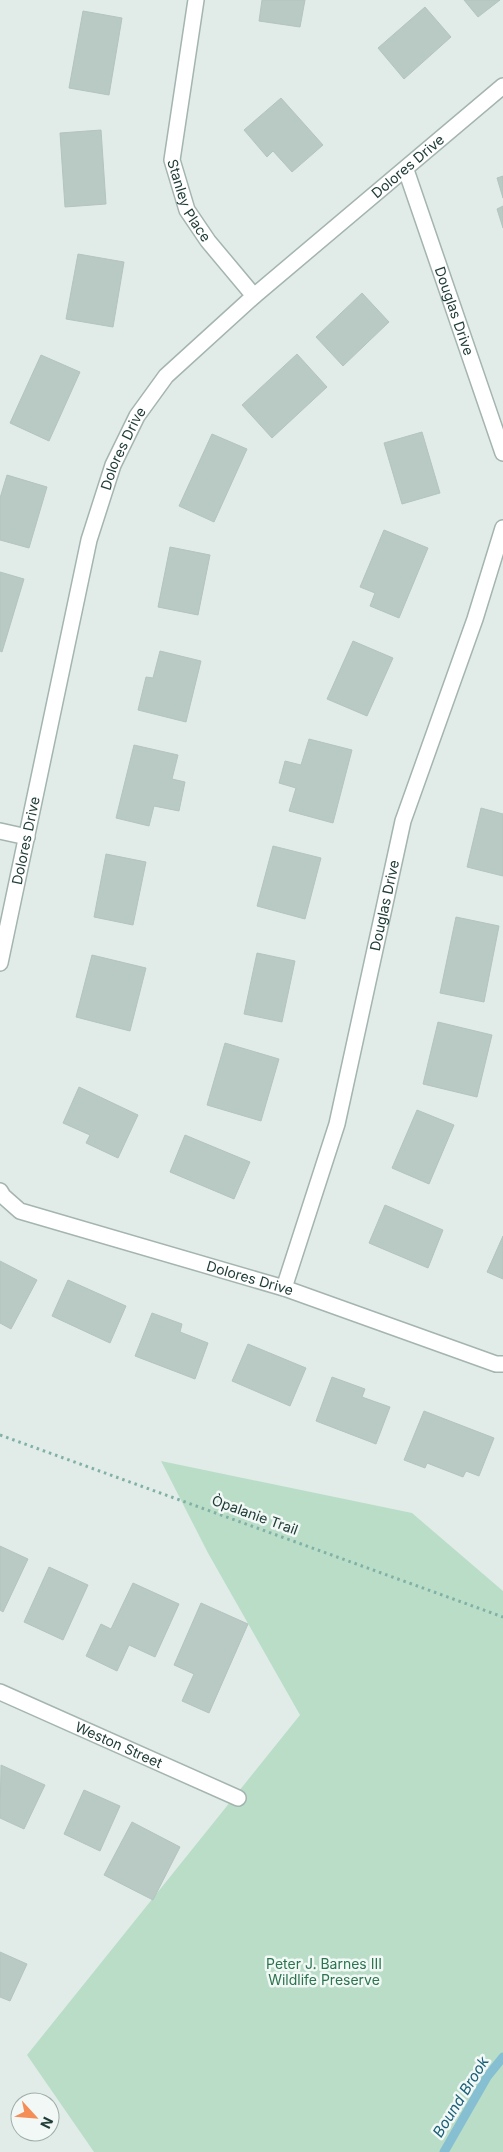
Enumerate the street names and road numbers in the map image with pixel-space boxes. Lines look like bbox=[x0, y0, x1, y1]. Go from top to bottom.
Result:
street label: Dolores Drive bbox=[368, 131, 447, 201]
street label: Stanley Place bbox=[164, 157, 215, 245]
street label: Douglas Drive bbox=[432, 264, 478, 357]
street label: Dolores Drive bbox=[97, 403, 149, 492]
street label: Dolores Drive bbox=[8, 795, 43, 886]
street label: Douglas Drive bbox=[366, 858, 402, 952]
street label: Dolores Drive bbox=[205, 1257, 296, 1299]
street label: Òpalanie Trail bbox=[210, 1491, 301, 1538]
street label: Weston Street bbox=[73, 1718, 165, 1771]

